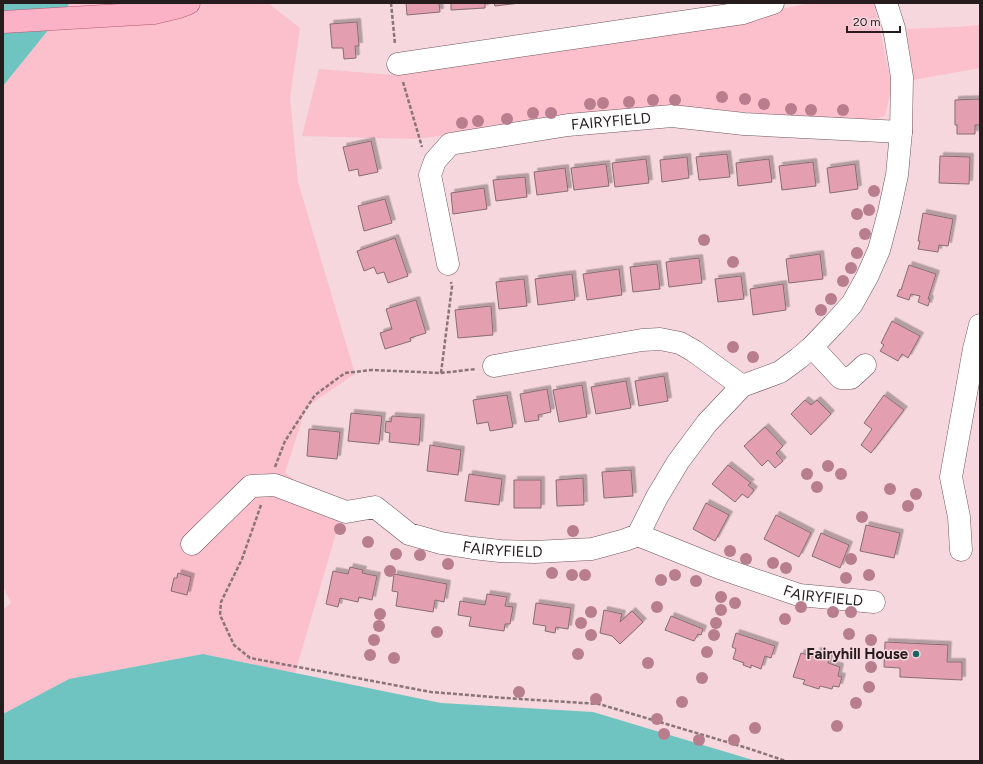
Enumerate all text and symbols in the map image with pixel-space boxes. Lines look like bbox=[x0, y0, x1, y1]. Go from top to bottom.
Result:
scale bar bbox=[847, 8, 900, 34]
text: 20 m bbox=[853, 15, 881, 29]
street label: FAIRYFIELD bbox=[570, 109, 652, 134]
street label: FAIRYFIELD bbox=[461, 538, 543, 561]
street label: FAIRYFIELD bbox=[781, 581, 864, 610]
place label: Fairyhill House bbox=[806, 645, 909, 663]
marker: Fairyhill House bbox=[911, 649, 921, 659]

